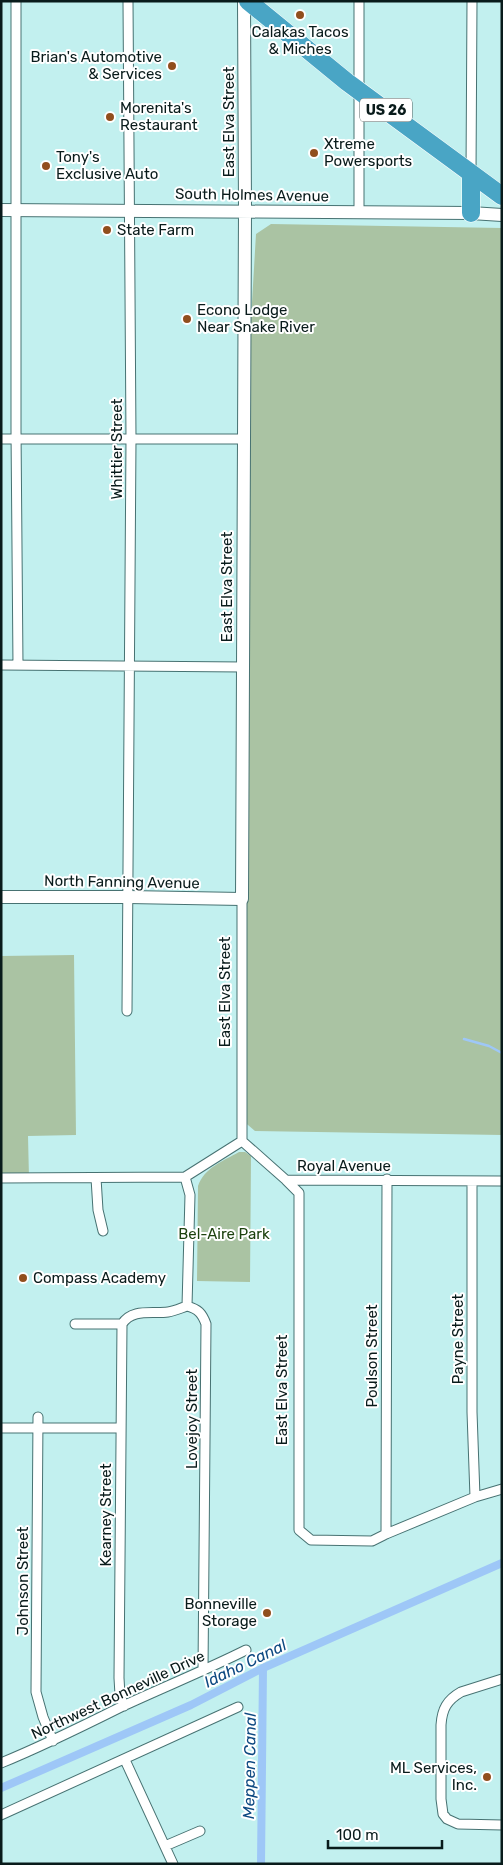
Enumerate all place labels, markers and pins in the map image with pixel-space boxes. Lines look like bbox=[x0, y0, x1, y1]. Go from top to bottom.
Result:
marker: Calakas Tacos & Miches bbox=[294, 9, 306, 21]
place label: Calakas Tacos & Miches bbox=[251, 23, 349, 58]
place label: Brian's Automotive & Services bbox=[31, 48, 162, 83]
marker: Brian's Automotive & Services bbox=[166, 60, 178, 72]
place label: Morenita's Restaurant bbox=[120, 99, 198, 134]
marker: Morenita's Restaurant bbox=[104, 111, 116, 123]
place label: Xtreme Powersports bbox=[324, 135, 413, 170]
marker: Xtreme Powersports bbox=[308, 147, 320, 159]
place label: Tony's Exclusive Auto bbox=[56, 148, 158, 183]
marker: Tony's Exclusive Auto bbox=[40, 160, 52, 172]
place label: State Farm bbox=[117, 221, 194, 239]
marker: State Farm bbox=[101, 224, 113, 236]
place label: Econo Lodge Near Snake River bbox=[197, 301, 315, 336]
marker: Econo Lodge Near Snake River bbox=[181, 313, 193, 325]
place label: Compass Academy bbox=[33, 1269, 166, 1287]
marker: Compass Academy bbox=[17, 1272, 29, 1284]
place label: Bonneville Storage bbox=[184, 1595, 257, 1630]
marker: Bonneville Storage bbox=[261, 1607, 273, 1619]
place label: ML Services, Inc. bbox=[390, 1759, 477, 1794]
marker: ML Services, Inc. bbox=[481, 1771, 493, 1783]

